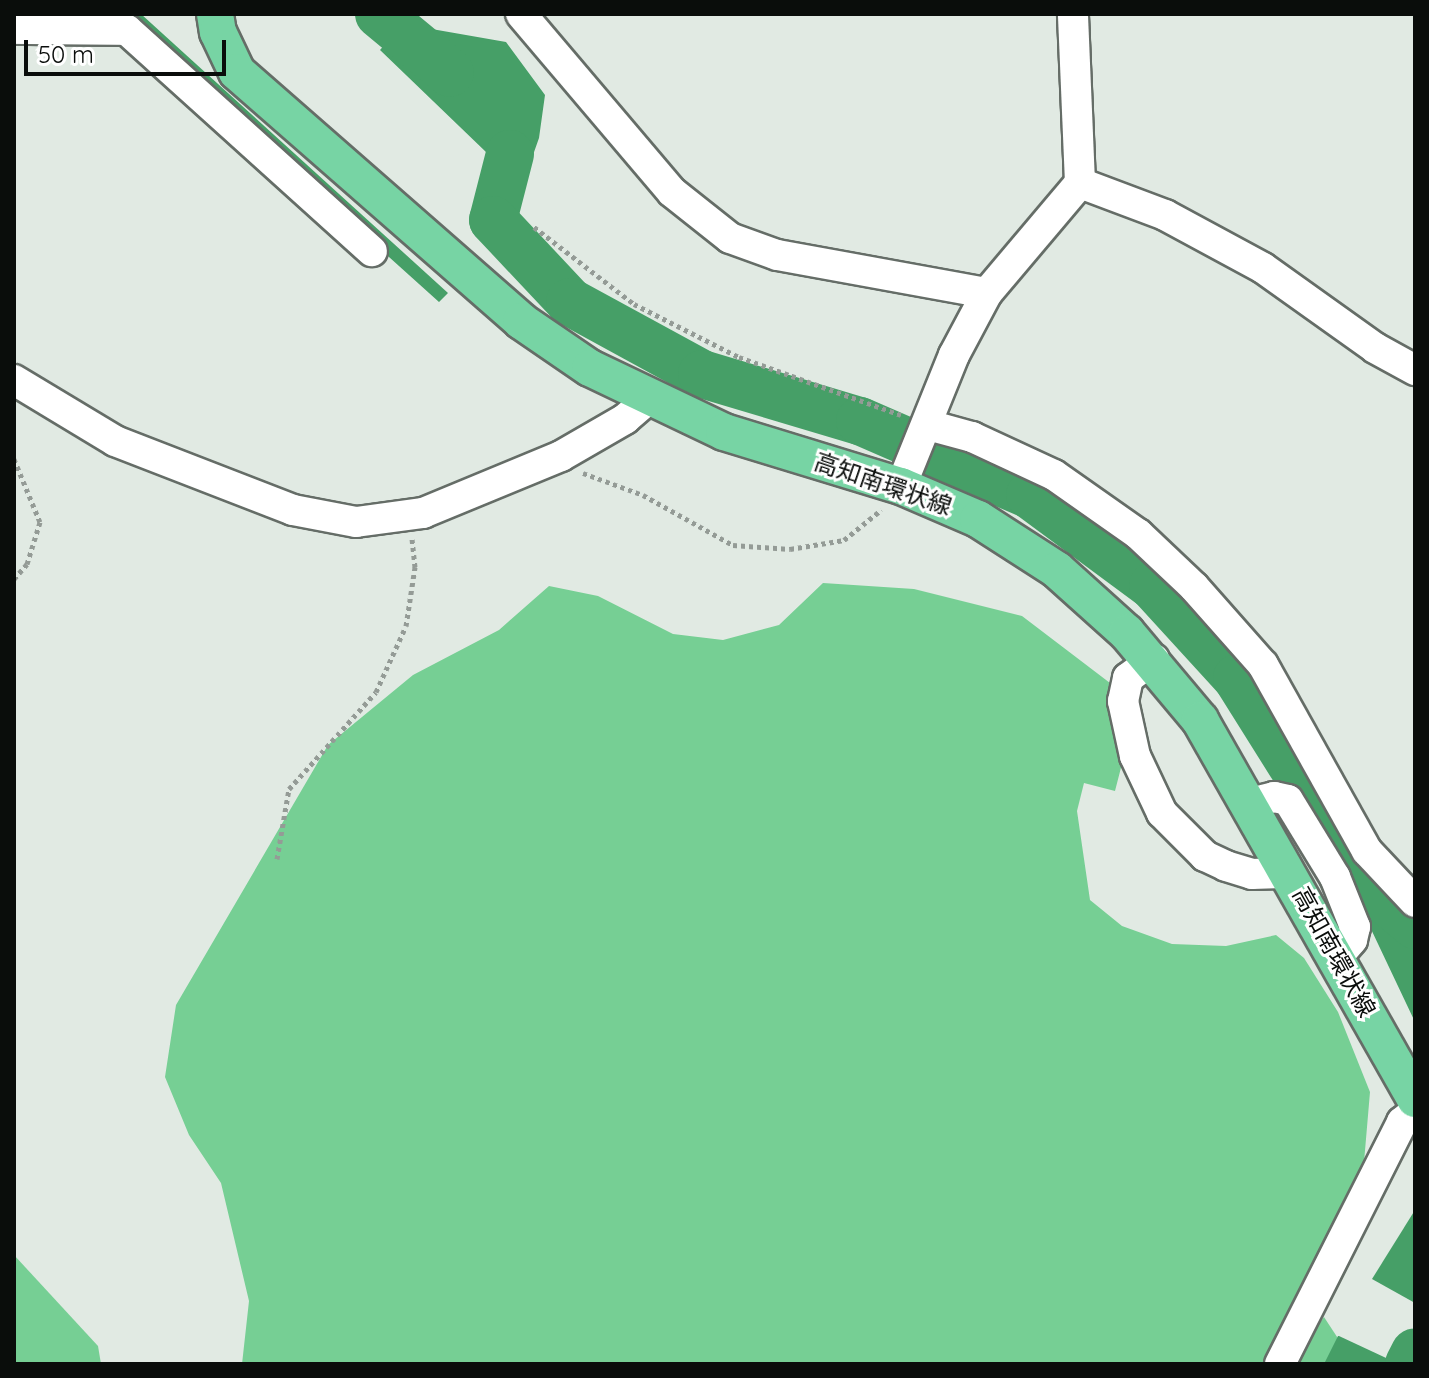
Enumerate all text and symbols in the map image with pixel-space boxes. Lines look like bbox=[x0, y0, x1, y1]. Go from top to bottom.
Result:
scale bar bbox=[28, 24, 230, 74]
text: 50 m bbox=[38, 39, 94, 69]
street label: 高知南環状線 bbox=[810, 447, 956, 521]
street label: 高知南環状線 bbox=[1286, 882, 1382, 1022]

